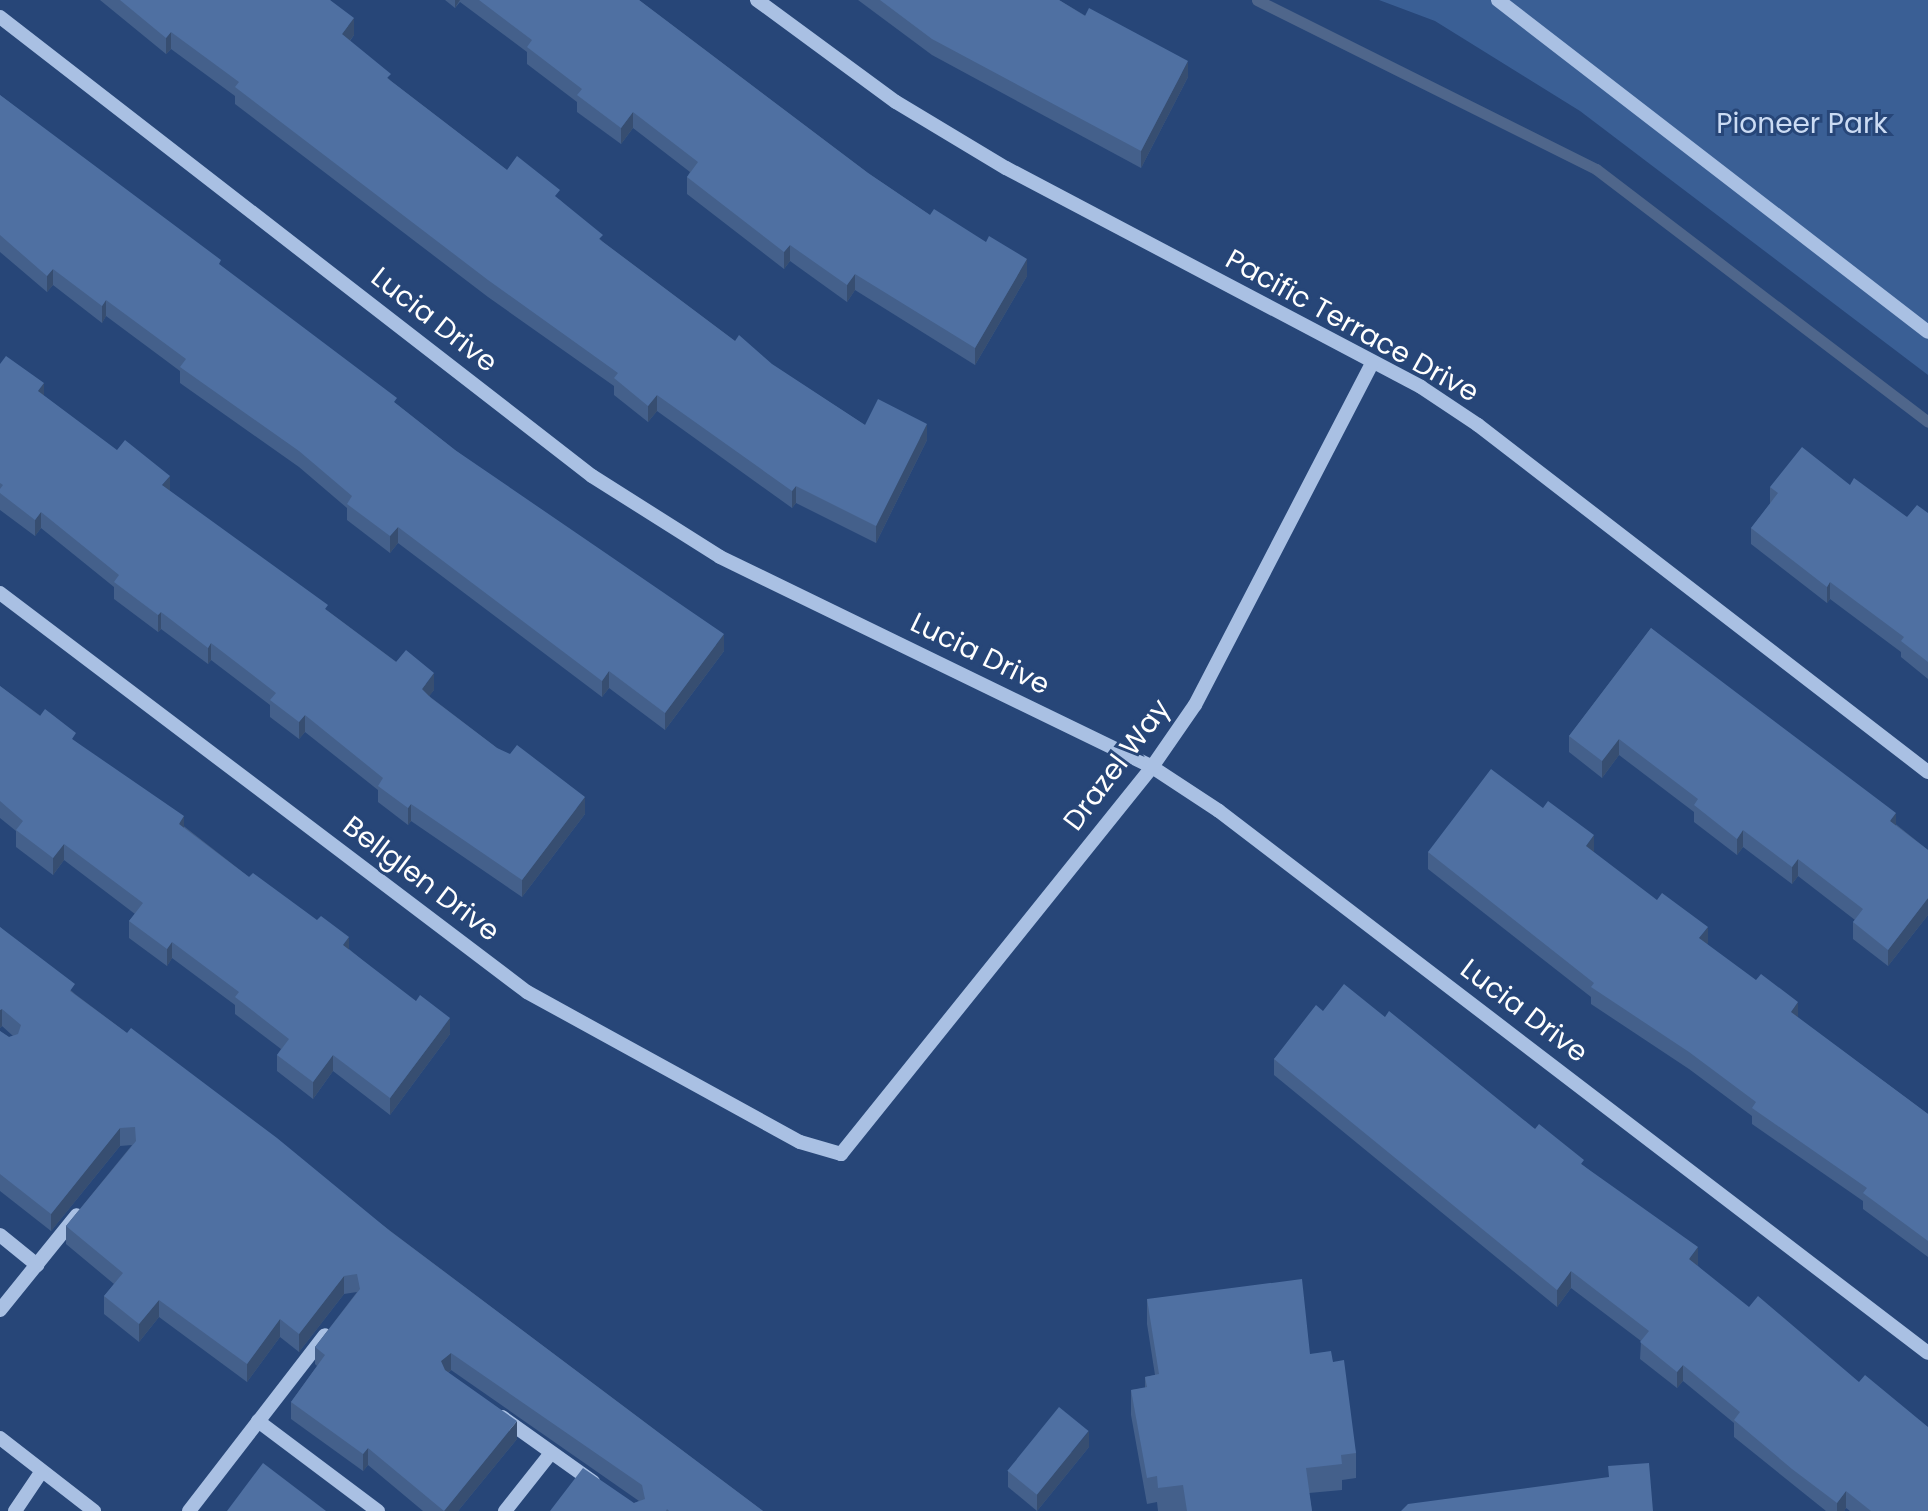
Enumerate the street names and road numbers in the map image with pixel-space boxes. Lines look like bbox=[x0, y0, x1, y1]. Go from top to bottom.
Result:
street label: Pacific Terrace Drive bbox=[1220, 242, 1484, 410]
street label: Lucia Drive bbox=[364, 260, 504, 380]
street label: Lucia Drive bbox=[905, 606, 1055, 702]
street label: Drazel Way bbox=[1057, 693, 1177, 837]
street label: Bellglen Drive bbox=[336, 809, 506, 949]
street label: Lucia Drive bbox=[1454, 952, 1594, 1070]

